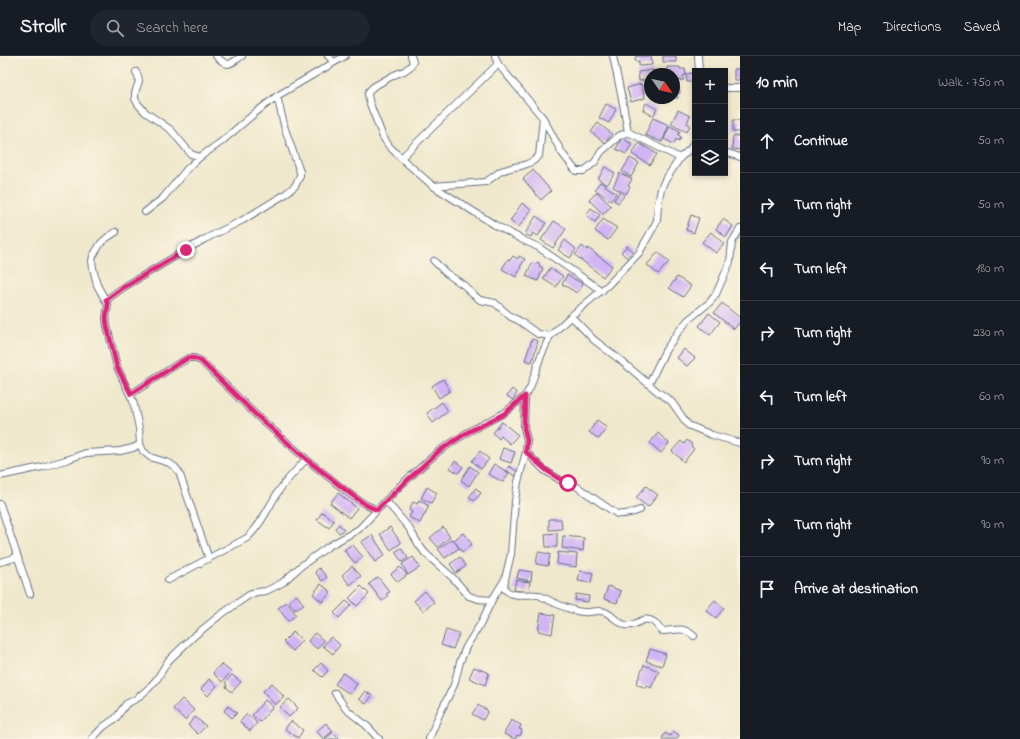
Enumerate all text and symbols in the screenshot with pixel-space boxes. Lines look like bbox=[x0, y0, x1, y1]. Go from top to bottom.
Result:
search box bbox=[90, 10, 370, 46]
text: Strollr bbox=[20, 14, 66, 41]
icon: search bbox=[104, 17, 126, 39]
text: Search here bbox=[136, 17, 208, 39]
text: Map bbox=[838, 17, 861, 38]
text: Directions bbox=[883, 17, 941, 38]
text: Saved bbox=[963, 17, 1000, 38]
north arrow bbox=[644, 68, 680, 104]
map controls bbox=[692, 68, 728, 176]
button: + bbox=[692, 68, 728, 104]
text: 10 min bbox=[756, 70, 798, 95]
text: Walk · 750 m bbox=[938, 73, 1004, 92]
button: − bbox=[692, 104, 728, 140]
icon: ahead bbox=[756, 130, 778, 152]
text: Continue bbox=[794, 130, 848, 152]
text: 50 m bbox=[978, 131, 1004, 150]
button: layers bbox=[692, 140, 728, 176]
icon: right bbox=[756, 194, 778, 216]
text: Turn right bbox=[794, 194, 852, 216]
text: 50 m bbox=[978, 195, 1004, 214]
route end bbox=[177, 241, 195, 259]
icon: left bbox=[756, 258, 778, 280]
text: Turn left bbox=[794, 258, 847, 280]
text: 180 m bbox=[976, 259, 1004, 278]
icon: right bbox=[756, 322, 778, 344]
text: Turn right bbox=[794, 322, 852, 344]
text: 230 m bbox=[973, 323, 1004, 342]
icon: left bbox=[756, 386, 778, 408]
text: Turn left bbox=[794, 386, 847, 408]
text: 60 m bbox=[979, 387, 1004, 406]
icon: right bbox=[756, 450, 778, 472]
text: Turn right bbox=[794, 450, 852, 472]
text: 90 m bbox=[981, 451, 1004, 470]
route start bbox=[559, 474, 577, 492]
icon: right bbox=[756, 514, 778, 536]
text: Turn right bbox=[794, 514, 852, 536]
text: 90 m bbox=[981, 515, 1004, 534]
icon: arrive bbox=[756, 578, 778, 600]
text: Arrive at destination bbox=[794, 578, 918, 600]

